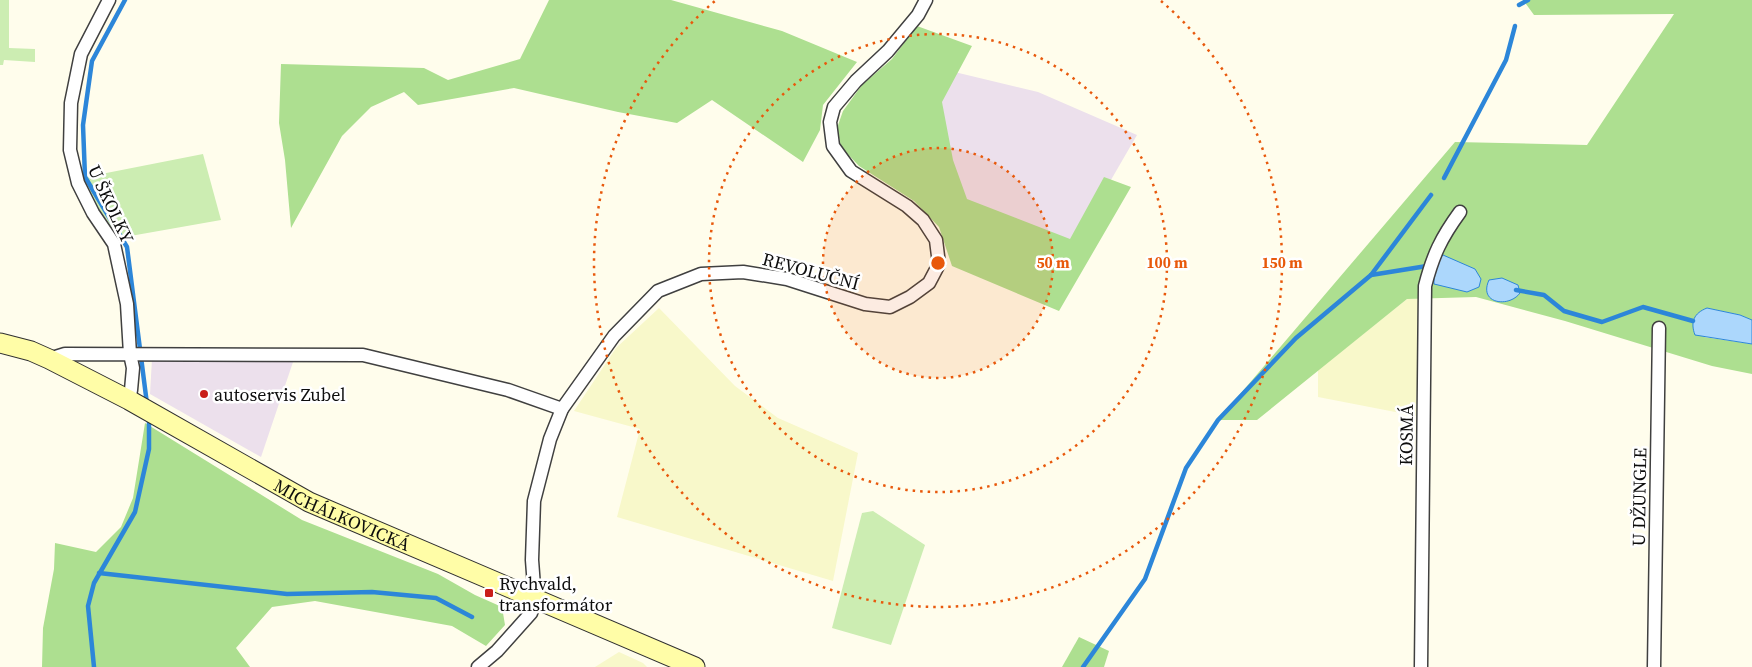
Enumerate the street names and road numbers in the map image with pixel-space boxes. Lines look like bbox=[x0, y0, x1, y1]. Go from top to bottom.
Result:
street label: U ŠKOLKY bbox=[82, 161, 140, 248]
street label: REVOLUČNÍ bbox=[760, 246, 862, 296]
street label: KOSMÁ bbox=[1393, 404, 1419, 466]
street label: U DŽUNGLE bbox=[1626, 447, 1652, 546]
street label: MICHÁLKOVICKÁ bbox=[270, 472, 414, 556]

